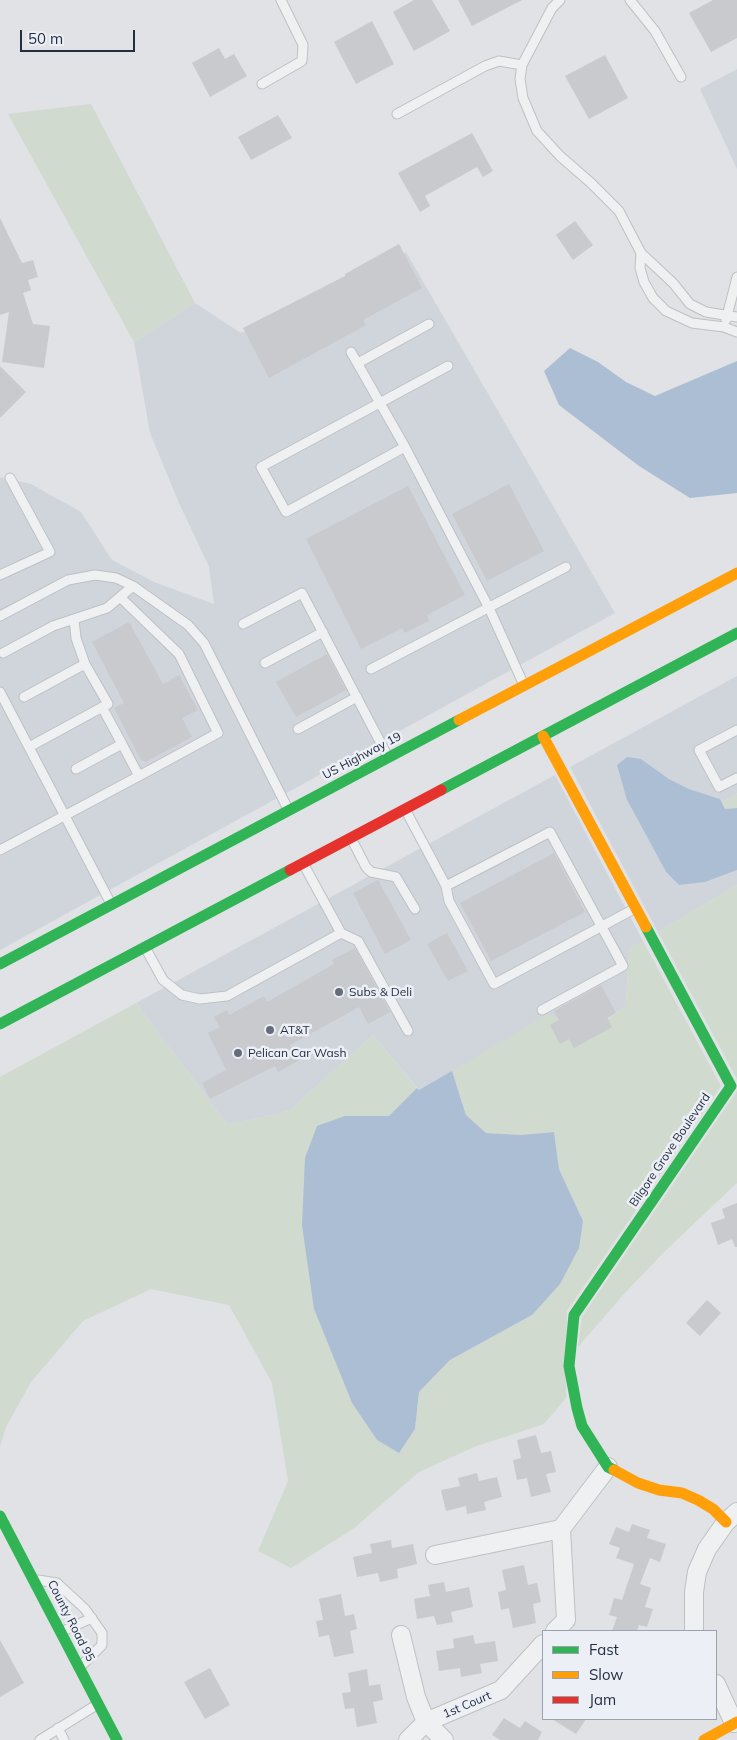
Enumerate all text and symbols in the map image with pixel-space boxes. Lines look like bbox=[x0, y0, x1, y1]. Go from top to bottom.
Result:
scale bar bbox=[22, 20, 138, 52]
text: 50 m bbox=[28, 29, 63, 48]
street label: US Highway 19 bbox=[320, 729, 404, 783]
place label: Subs & Deli bbox=[349, 985, 412, 999]
marker: Subs & Deli bbox=[333, 986, 345, 998]
place label: AT&T bbox=[280, 1023, 310, 1037]
marker: AT&T bbox=[264, 1024, 276, 1036]
place label: Pelican Car Wash bbox=[248, 1046, 347, 1060]
marker: Pelican Car Wash bbox=[232, 1047, 244, 1059]
street label: Bilgore Grove Boulevard bbox=[627, 1090, 713, 1210]
street label: County Road 95 bbox=[44, 1578, 98, 1664]
legend bbox=[542, 1630, 717, 1720]
text: Fast bbox=[589, 1640, 619, 1659]
text: Slow bbox=[589, 1665, 623, 1684]
street label: 1st Court bbox=[441, 1688, 493, 1722]
text: Jam bbox=[589, 1690, 616, 1709]

